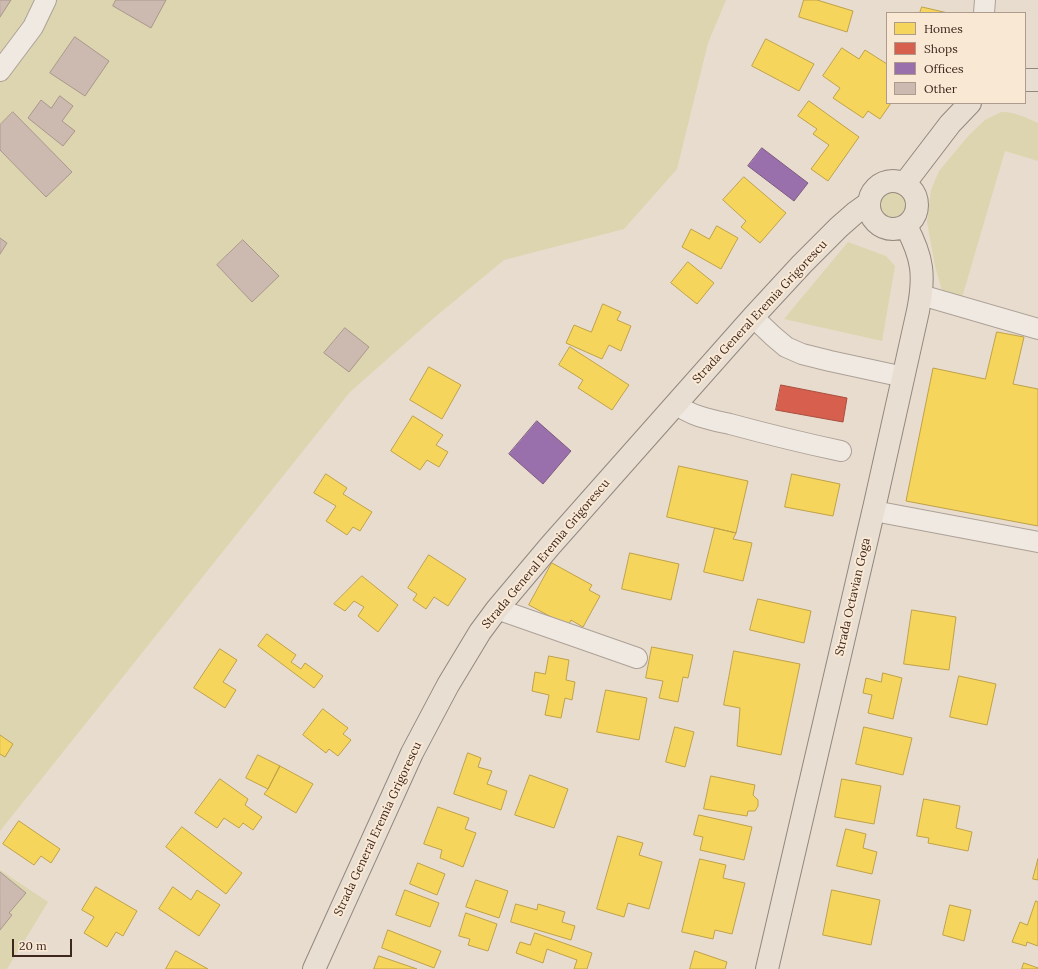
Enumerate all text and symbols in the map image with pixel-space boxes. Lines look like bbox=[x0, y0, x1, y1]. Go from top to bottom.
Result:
legend bbox=[886, 12, 1026, 104]
text: Homes bbox=[924, 21, 963, 36]
text: Shops bbox=[924, 41, 958, 56]
text: Offices bbox=[924, 61, 964, 76]
text: Other bbox=[924, 81, 957, 96]
street label: Strada General Eremia Grigorescu bbox=[690, 237, 830, 387]
street label: Strada General Eremia Grigorescu bbox=[479, 476, 613, 632]
street label: Strada Octavian Goga bbox=[832, 537, 874, 657]
street label: Strada General Eremia Grigorescu bbox=[331, 739, 425, 919]
scale bar bbox=[14, 931, 74, 957]
text: 20 m bbox=[19, 938, 47, 953]

